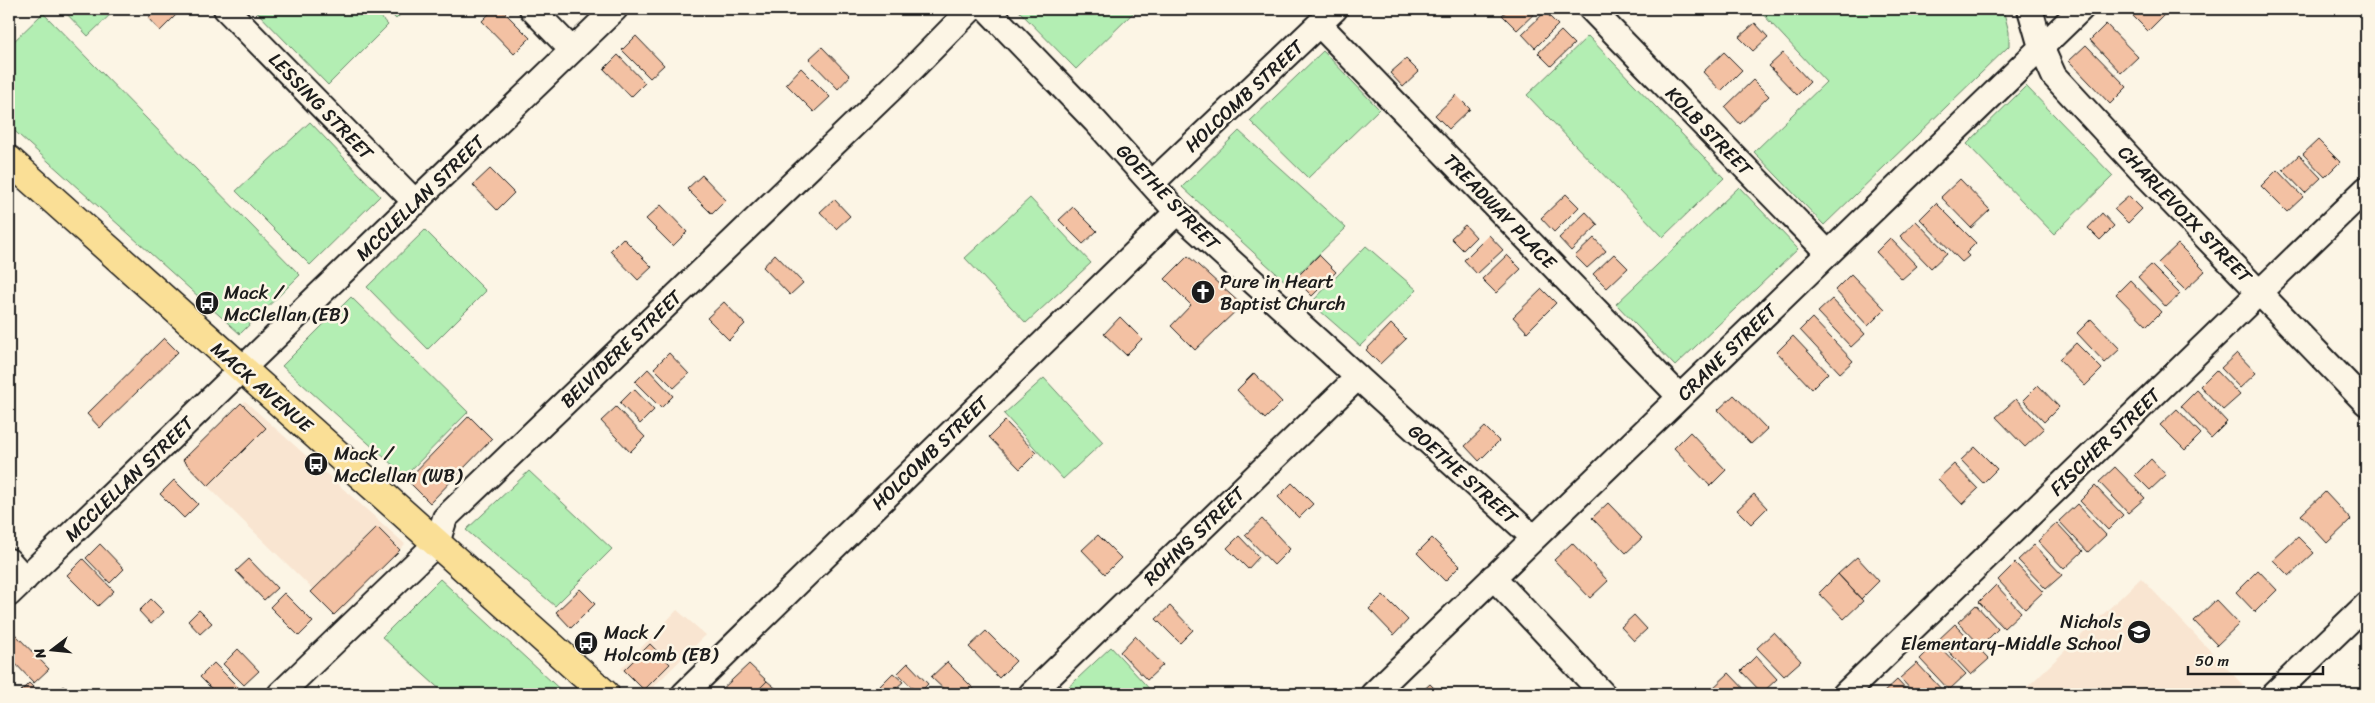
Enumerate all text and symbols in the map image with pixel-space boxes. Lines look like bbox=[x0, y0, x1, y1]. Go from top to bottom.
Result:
street label: HOLCOMB STREET bbox=[1177, 30, 1313, 160]
street label: LESSING STREET bbox=[261, 44, 383, 169]
street label: KOLB STREET bbox=[1657, 78, 1762, 185]
street label: MCCLELLAN STREET bbox=[347, 126, 493, 269]
street label: GOETHE STREET bbox=[1108, 136, 1229, 259]
street label: CHARLEVOIX STREET bbox=[2110, 137, 2261, 292]
street label: TREADWAY PLACE bbox=[1435, 145, 1566, 278]
place label: Pure in Heart Baptist Church bbox=[1220, 265, 1345, 320]
place label: Mack / McClellan (EB) bbox=[224, 276, 349, 331]
church icon: Pure in Heart Baptist Church bbox=[1190, 279, 1216, 305]
street label: BELVIDERE STREET bbox=[552, 281, 691, 416]
bus stop icon: Mack / McClellan (EB) bbox=[194, 290, 220, 316]
street label: CRANE STREET bbox=[1669, 294, 1786, 409]
street label: MACK AVENUE bbox=[203, 333, 322, 442]
street label: FISCHER STREET bbox=[2042, 379, 2170, 504]
street label: HOLCOMB STREET bbox=[863, 387, 998, 518]
street label: MCCLELLAN STREET bbox=[56, 407, 202, 550]
street label: GOETHE STREET bbox=[1400, 415, 1527, 534]
place label: Mack / McClellan (WB) bbox=[334, 437, 463, 492]
bus stop icon: Mack / McClellan (WB) bbox=[303, 451, 329, 477]
street label: ROHNS STREET bbox=[1135, 478, 1253, 594]
place label: Nichols Elementary-Middle School bbox=[1901, 605, 2123, 660]
place label: Mack / Holcomb (EB) bbox=[604, 616, 719, 671]
school or university icon: Nichols Elementary-Middle School bbox=[2126, 619, 2152, 645]
north arrow bbox=[28, 626, 78, 676]
bus stop icon: Mack / Holcomb (EB) bbox=[573, 630, 599, 656]
scale bar bbox=[2188, 643, 2322, 675]
text: N bbox=[27, 645, 54, 663]
text: 50 m bbox=[2195, 648, 2230, 674]

